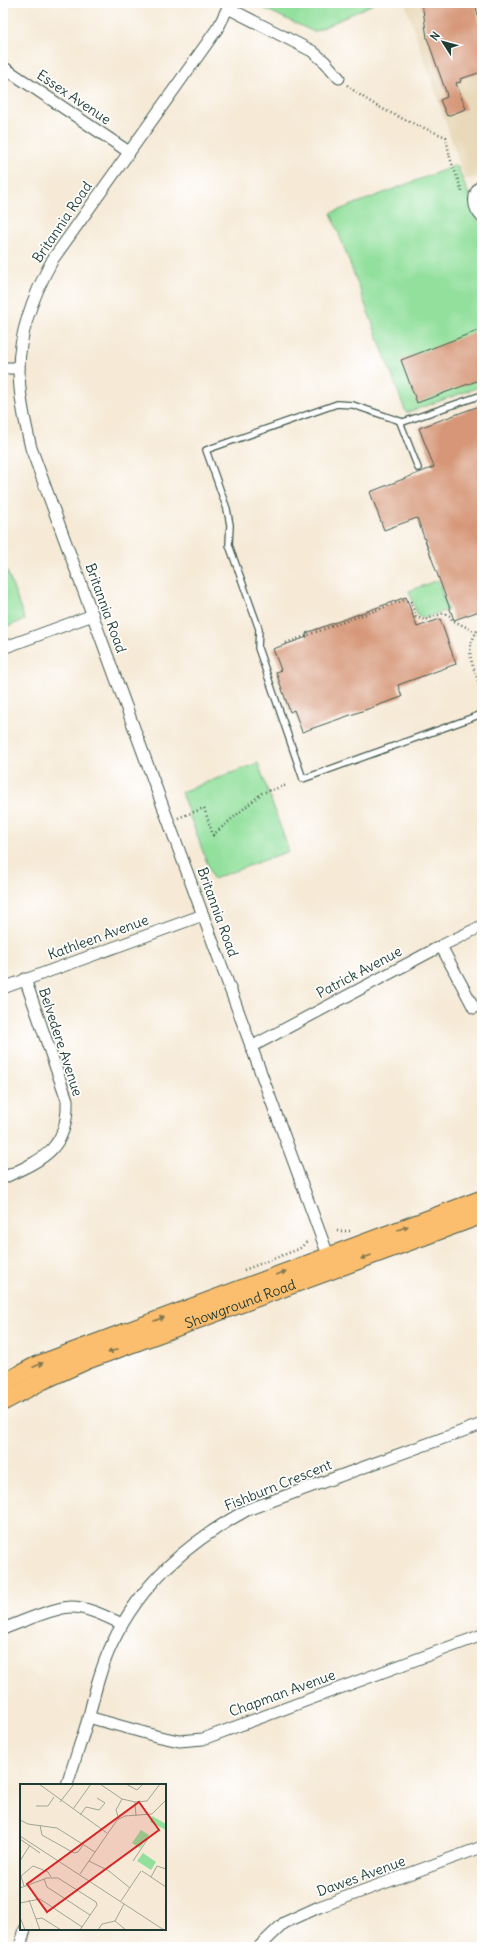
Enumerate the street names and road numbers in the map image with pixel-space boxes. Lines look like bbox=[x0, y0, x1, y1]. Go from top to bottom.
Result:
street label: Essex Avenue bbox=[33, 66, 115, 128]
street label: Britannia Road bbox=[28, 178, 96, 266]
street label: Britannia Road bbox=[81, 561, 131, 655]
street label: Britannia Road bbox=[193, 865, 243, 959]
street label: Kathleen Avenue bbox=[45, 910, 151, 964]
street label: Patrick Avenue bbox=[313, 942, 405, 1002]
street label: Belvedere Avenue bbox=[35, 985, 87, 1099]
street label: Showground Road bbox=[182, 1275, 298, 1333]
street label: Fishburn Crescent bbox=[222, 1455, 334, 1515]
street label: Chapman Avenue bbox=[226, 1665, 338, 1721]
street label: Dawes Avenue bbox=[314, 1852, 408, 1900]

